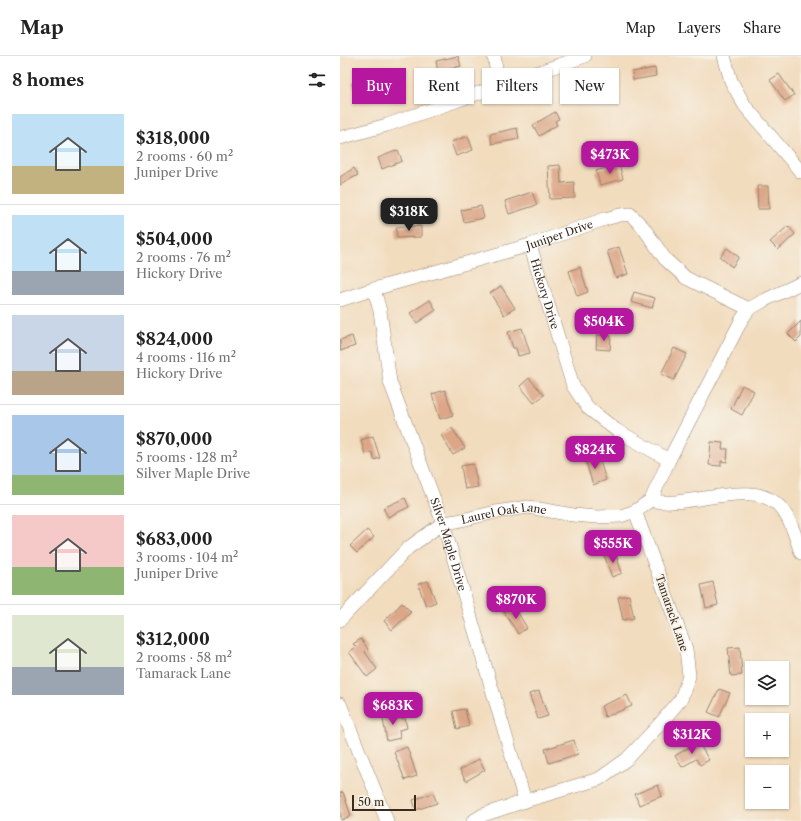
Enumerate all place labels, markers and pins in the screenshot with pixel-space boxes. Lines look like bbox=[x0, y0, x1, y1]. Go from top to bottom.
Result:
pin: $473K bbox=[582, 141, 638, 175]
pin: $318K bbox=[381, 198, 437, 232]
pin: $504K bbox=[576, 308, 632, 342]
pin: $824K bbox=[567, 436, 623, 470]
pin: $555K bbox=[585, 530, 641, 564]
pin: $870K bbox=[488, 586, 544, 620]
pin: $683K bbox=[365, 692, 421, 726]
pin: $312K bbox=[664, 721, 720, 755]

